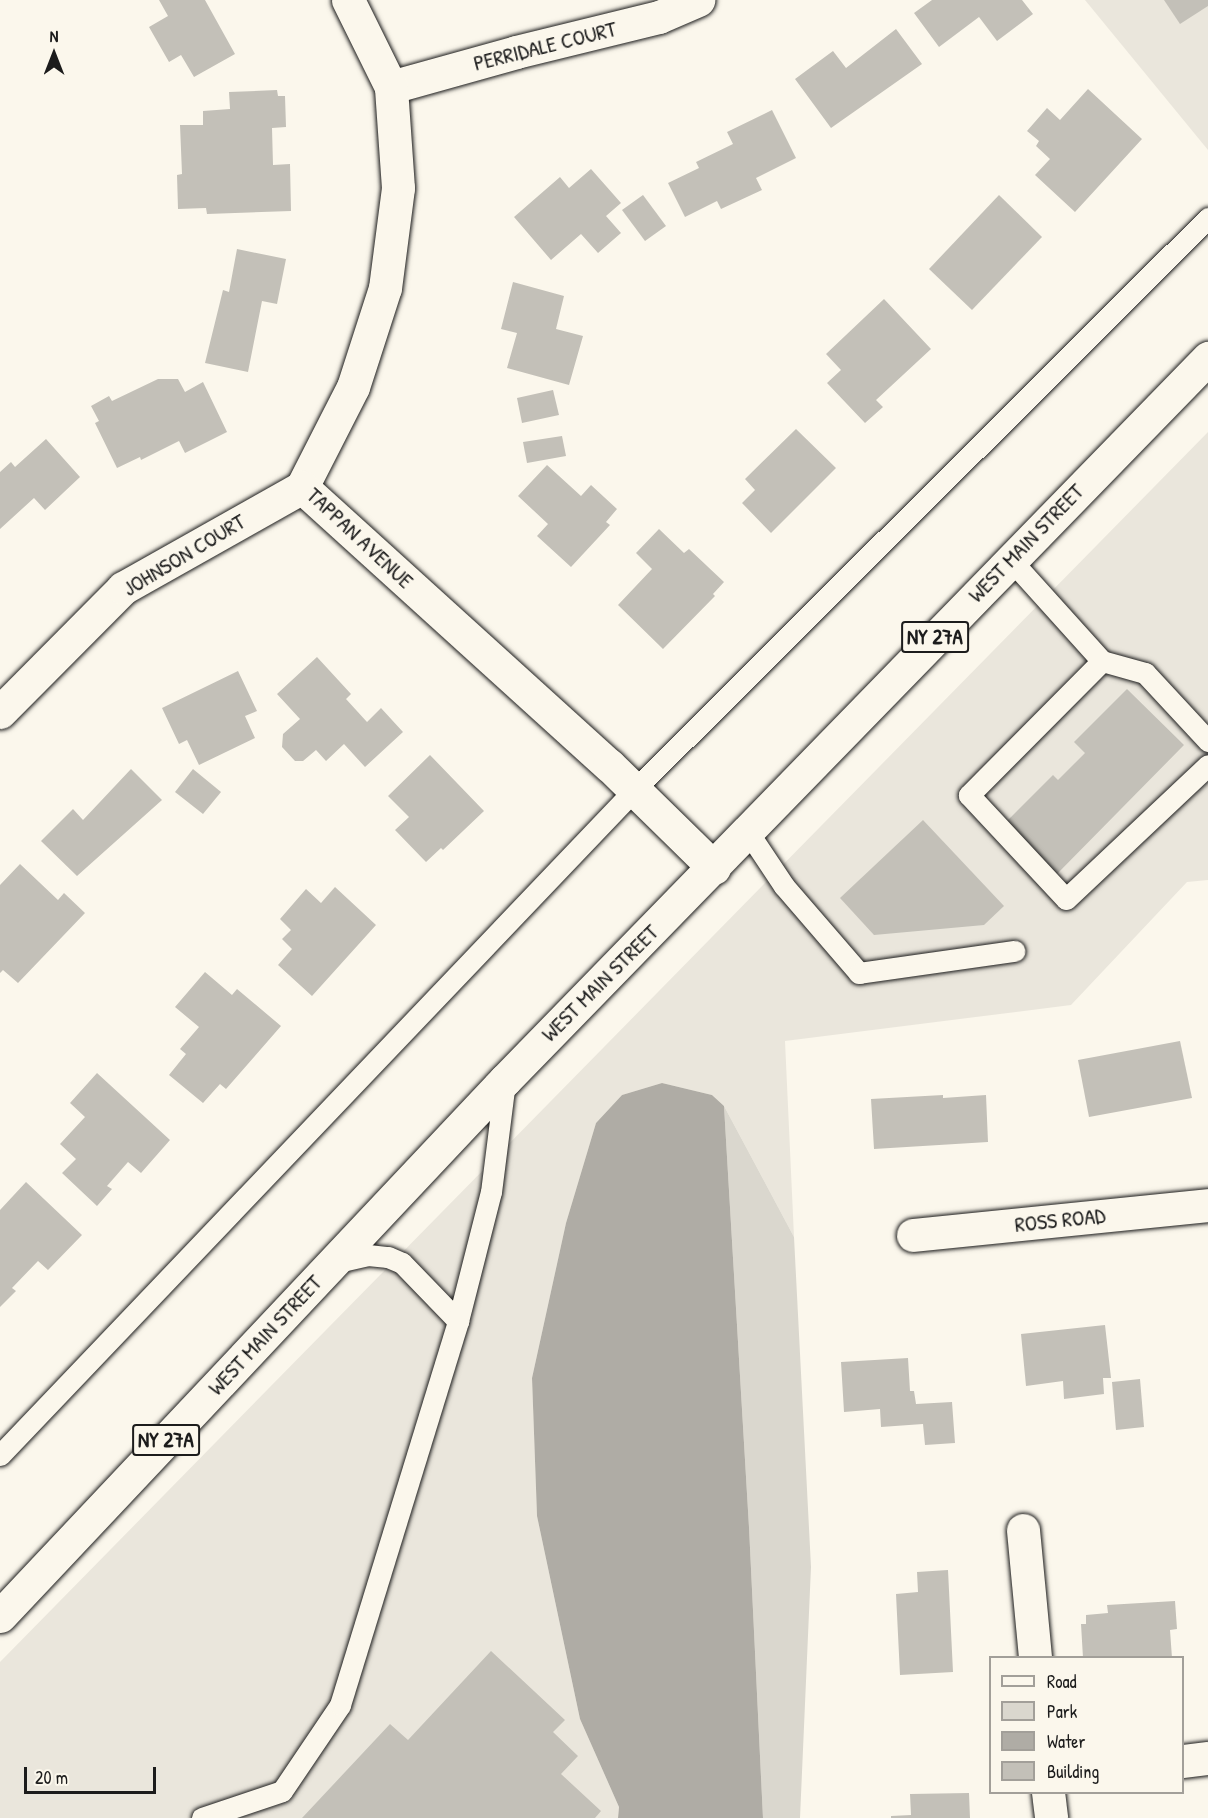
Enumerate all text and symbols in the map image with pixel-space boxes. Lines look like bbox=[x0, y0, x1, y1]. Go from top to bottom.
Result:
street label: PERRIDALE COURT bbox=[471, 15, 619, 77]
north arrow bbox=[24, 24, 84, 84]
text: N bbox=[50, 25, 58, 47]
street label: WEST MAIN STREET bbox=[963, 478, 1089, 608]
street label: TAPPAN AVENUE bbox=[301, 482, 419, 594]
street label: JOHNSON COURT bbox=[118, 508, 250, 602]
road number: NY 27A bbox=[900, 619, 970, 655]
street label: WEST MAIN STREET bbox=[536, 919, 664, 1047]
street label: ROSS ROAD bbox=[1013, 1202, 1107, 1238]
street label: WEST MAIN STREET bbox=[203, 1269, 327, 1401]
road number: NY 27A bbox=[132, 1422, 201, 1458]
legend bbox=[989, 1656, 1184, 1794]
text: Road bbox=[1047, 1669, 1077, 1694]
text: Park bbox=[1047, 1699, 1077, 1724]
text: Water bbox=[1047, 1729, 1085, 1754]
scale bar bbox=[27, 1755, 159, 1793]
text: Building bbox=[1047, 1759, 1099, 1784]
text: 20 m bbox=[35, 1765, 68, 1790]

